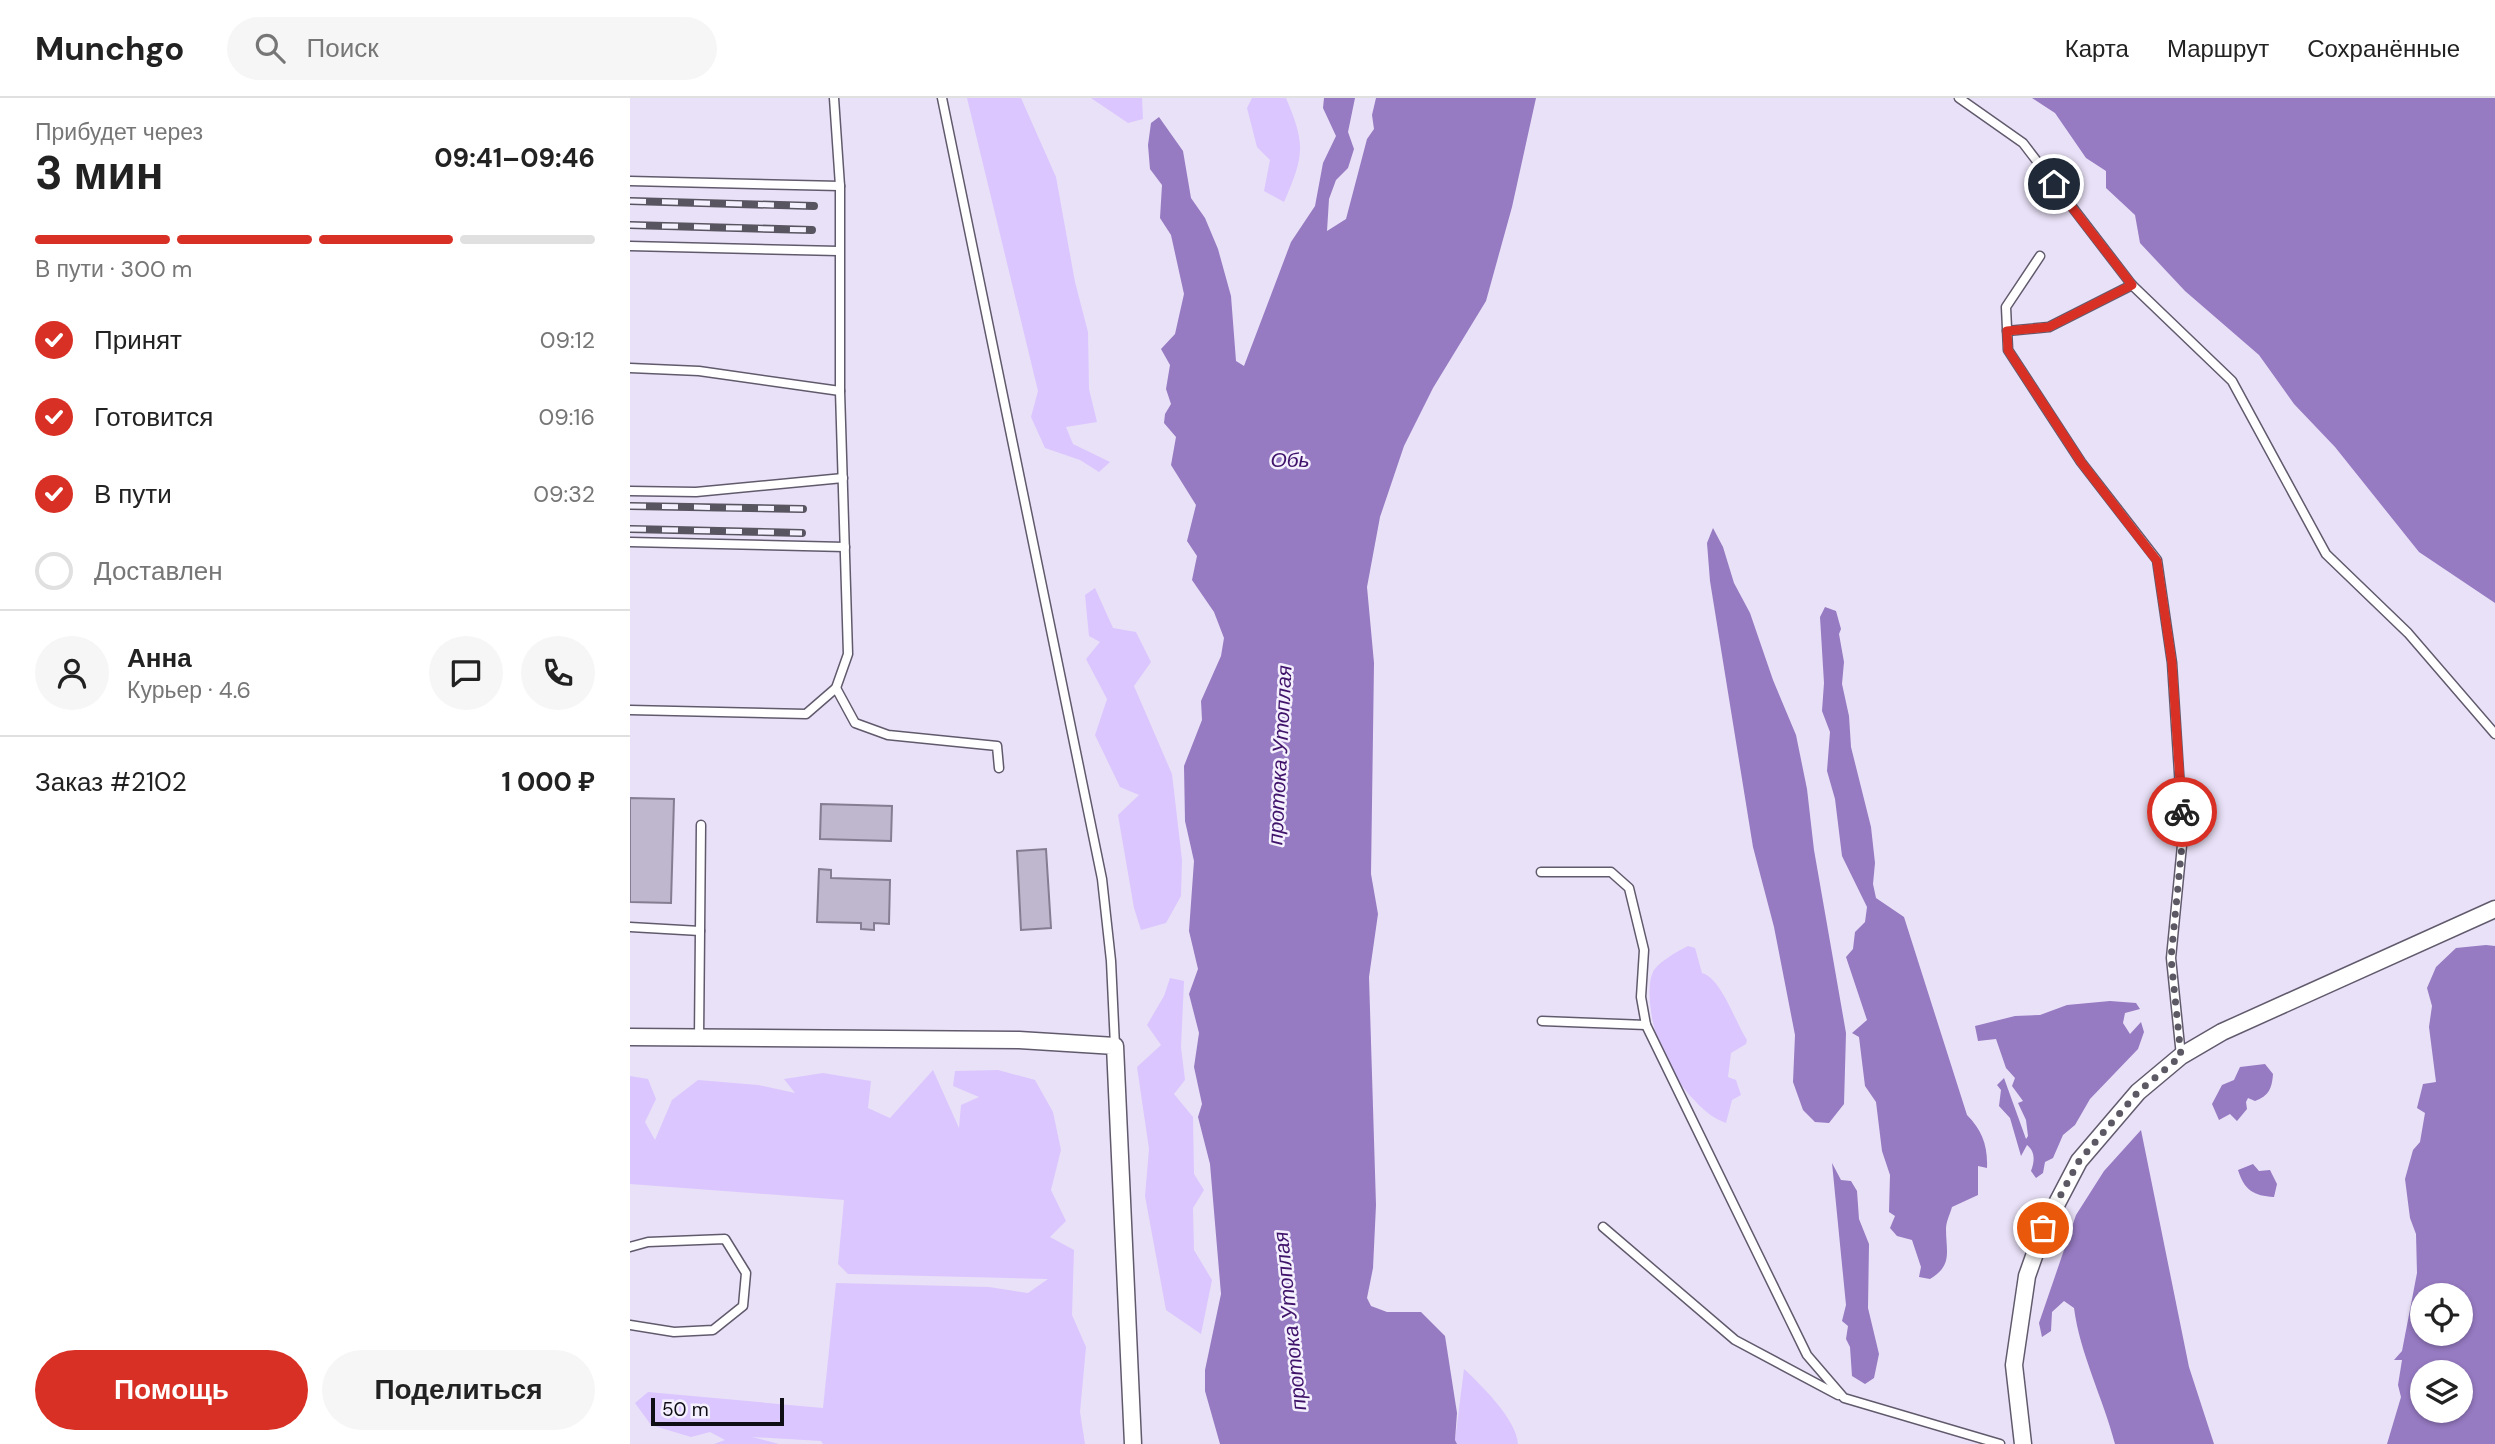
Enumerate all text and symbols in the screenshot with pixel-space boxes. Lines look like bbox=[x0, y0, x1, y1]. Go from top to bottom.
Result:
search box bbox=[227, 17, 717, 80]
text: Munchgo bbox=[35, 27, 185, 70]
icon: search bbox=[251, 29, 289, 67]
text: Поиск bbox=[307, 31, 379, 65]
text: Карта bbox=[2065, 33, 2129, 64]
text: Маршрут bbox=[2167, 33, 2269, 64]
text: Сохранённые bbox=[2307, 33, 2460, 64]
text: Прибудет через bbox=[35, 117, 203, 147]
text: 09:41–09:46 bbox=[434, 141, 595, 175]
text: 3 мин bbox=[35, 143, 164, 203]
pin bbox=[2024, 154, 2084, 214]
icon: home bbox=[2035, 165, 2073, 203]
text: В пути · 300 m bbox=[35, 254, 192, 284]
icon: check bbox=[35, 321, 73, 359]
text: Принят bbox=[94, 323, 182, 357]
text: 09:12 bbox=[540, 325, 595, 355]
icon: check bbox=[35, 398, 73, 436]
text: Готовится bbox=[94, 400, 213, 434]
text: 09:16 bbox=[539, 402, 595, 432]
water label: Обь bbox=[1270, 446, 1310, 474]
icon: check bbox=[35, 475, 73, 513]
text: В пути bbox=[94, 477, 172, 511]
text: 09:32 bbox=[533, 479, 595, 509]
text: Доставлен bbox=[94, 554, 223, 588]
button: person bbox=[35, 636, 109, 710]
button: chat bbox=[429, 636, 503, 710]
button: phone bbox=[521, 636, 595, 710]
text: Анна bbox=[127, 641, 192, 675]
water label: протока Утоплая bbox=[1261, 664, 1299, 846]
text: Курьер · 4.6 bbox=[127, 675, 251, 705]
text: Заказ #2102 bbox=[35, 765, 187, 799]
text: 1 000 ₽ bbox=[501, 765, 595, 799]
courier bbox=[2147, 777, 2217, 847]
icon: bike bbox=[2163, 793, 2201, 831]
pin bbox=[2013, 1198, 2073, 1258]
icon: bag bbox=[2024, 1209, 2062, 1247]
water label: протока Утоплая bbox=[1267, 1230, 1313, 1412]
map controls bbox=[2410, 1283, 2473, 1423]
button: locate bbox=[2410, 1283, 2473, 1346]
button: Помощь bbox=[35, 1350, 308, 1430]
button: Поделиться bbox=[322, 1350, 595, 1430]
button: layers bbox=[2410, 1360, 2473, 1423]
scale bar bbox=[651, 1395, 784, 1427]
text: 50 m bbox=[662, 1397, 709, 1422]

